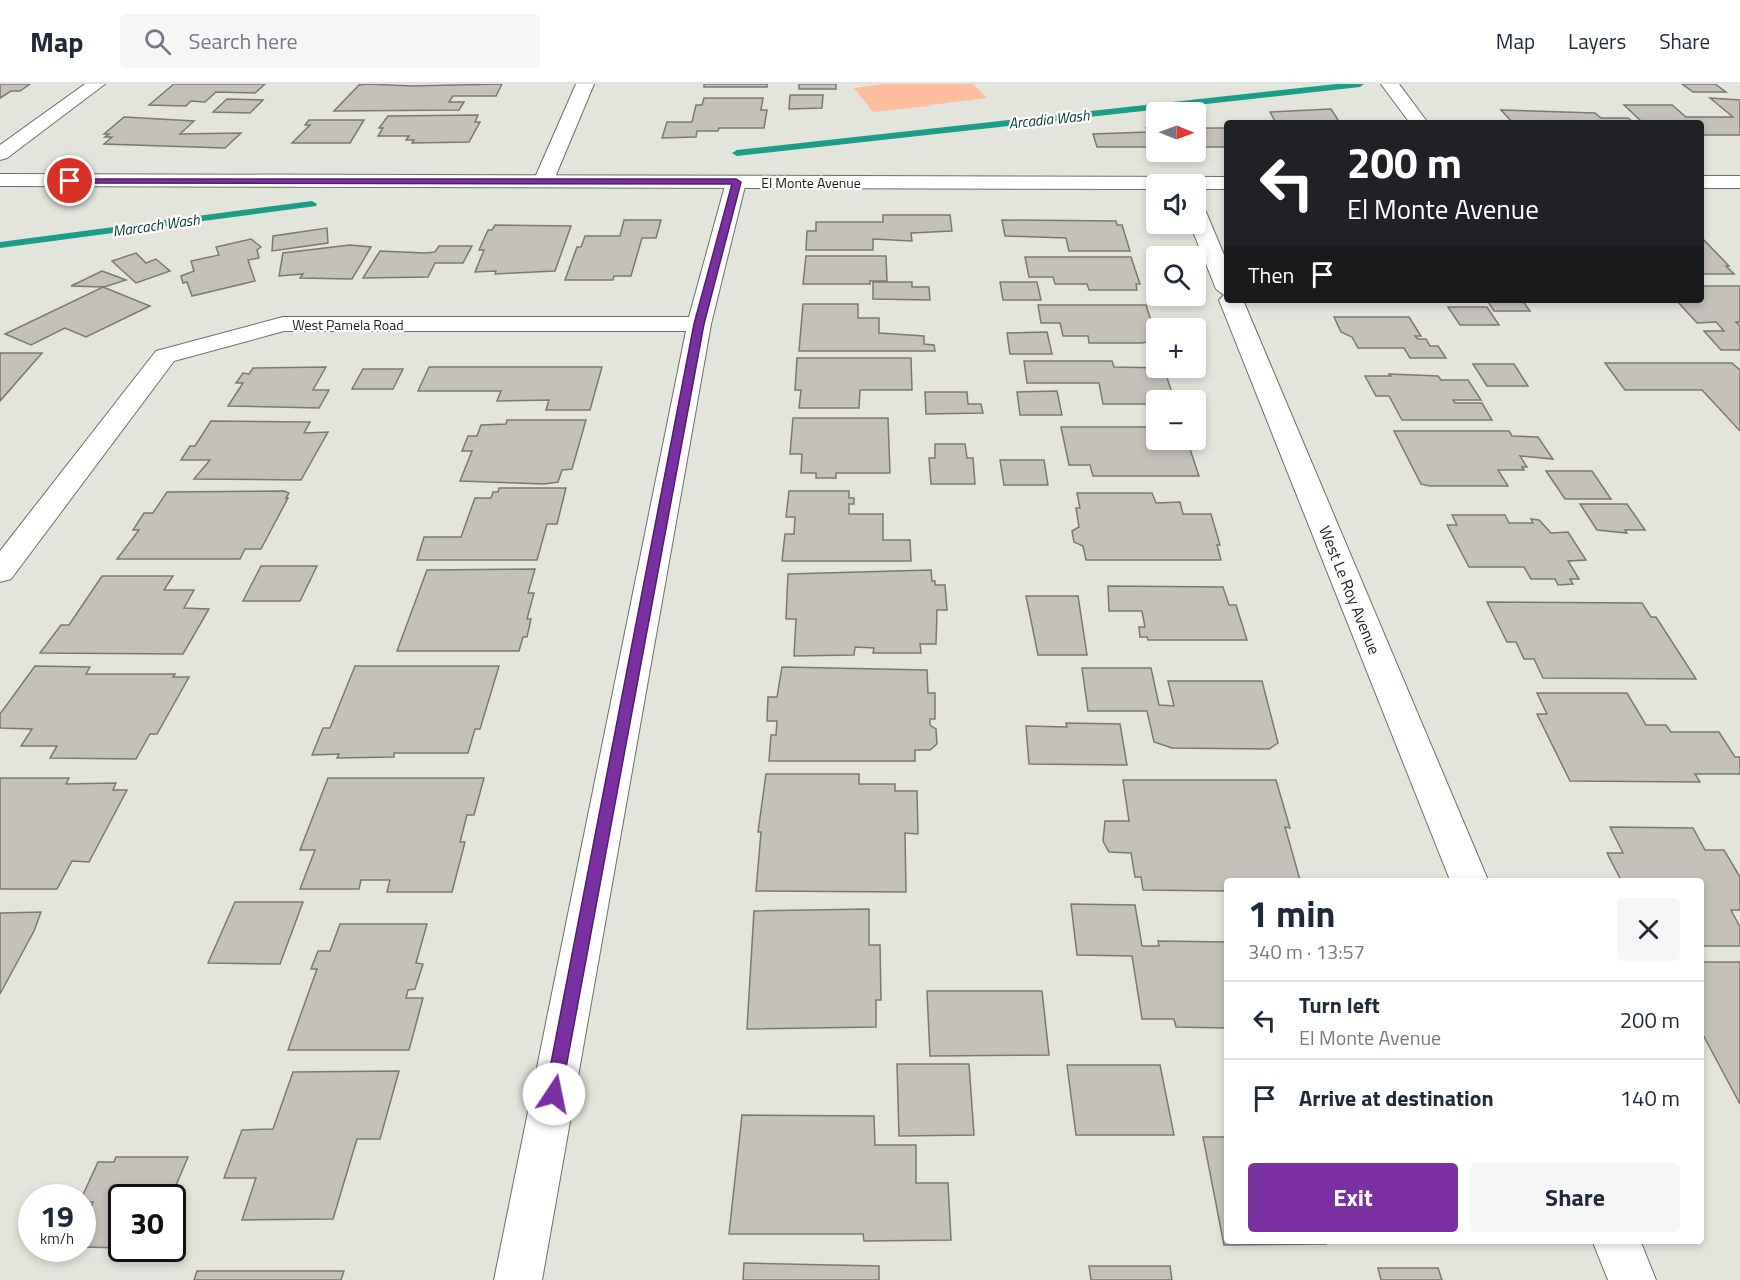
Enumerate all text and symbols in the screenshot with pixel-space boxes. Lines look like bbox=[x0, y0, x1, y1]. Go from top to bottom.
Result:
search box bbox=[120, 14, 540, 68]
text: Map bbox=[30, 20, 84, 63]
text: Search here bbox=[189, 24, 298, 58]
icon: search bbox=[141, 25, 174, 58]
text: Map bbox=[1496, 25, 1535, 57]
text: Layers bbox=[1568, 25, 1626, 57]
text: Share bbox=[1659, 25, 1710, 57]
north arrow bbox=[1146, 102, 1206, 162]
map controls bbox=[1146, 102, 1206, 450]
water label: Arcadia Wash bbox=[1007, 103, 1091, 135]
text: 200 m bbox=[1347, 130, 1462, 194]
icon: left bbox=[1248, 144, 1326, 222]
pin bbox=[44, 155, 95, 206]
icon: arrive bbox=[53, 164, 86, 197]
street label: El Monte Avenue bbox=[761, 172, 861, 193]
button: sound bbox=[1146, 174, 1206, 234]
text: El Monte Avenue bbox=[1347, 188, 1539, 229]
water label: Marcach Wash bbox=[111, 207, 201, 242]
button: search bbox=[1146, 246, 1206, 306]
text: Then bbox=[1248, 258, 1294, 292]
icon: arrive bbox=[1306, 258, 1339, 291]
street label: West Pamela Road bbox=[292, 314, 404, 335]
button: + bbox=[1146, 318, 1206, 378]
button: − bbox=[1146, 390, 1206, 450]
street label: West Le Roy Avenue bbox=[1313, 522, 1387, 658]
text: 1 min bbox=[1248, 886, 1335, 941]
button: close bbox=[1617, 898, 1680, 961]
text: 340 m · 13:57 bbox=[1248, 936, 1365, 967]
text: Turn left bbox=[1299, 988, 1380, 1022]
text: 200 m bbox=[1620, 1003, 1680, 1037]
icon: left bbox=[1248, 1004, 1281, 1037]
text: El Monte Avenue bbox=[1299, 1022, 1441, 1053]
position arrow bbox=[522, 1062, 586, 1126]
text: Arrive at destination bbox=[1299, 1081, 1494, 1115]
text: 140 m bbox=[1620, 1081, 1680, 1115]
icon: arrive bbox=[1248, 1082, 1281, 1115]
button: Exit bbox=[1248, 1163, 1458, 1232]
button: Share bbox=[1470, 1163, 1680, 1232]
speed limit sign: 30 bbox=[108, 1184, 186, 1262]
text: 19 bbox=[40, 1193, 74, 1239]
text: km/h bbox=[40, 1227, 74, 1250]

